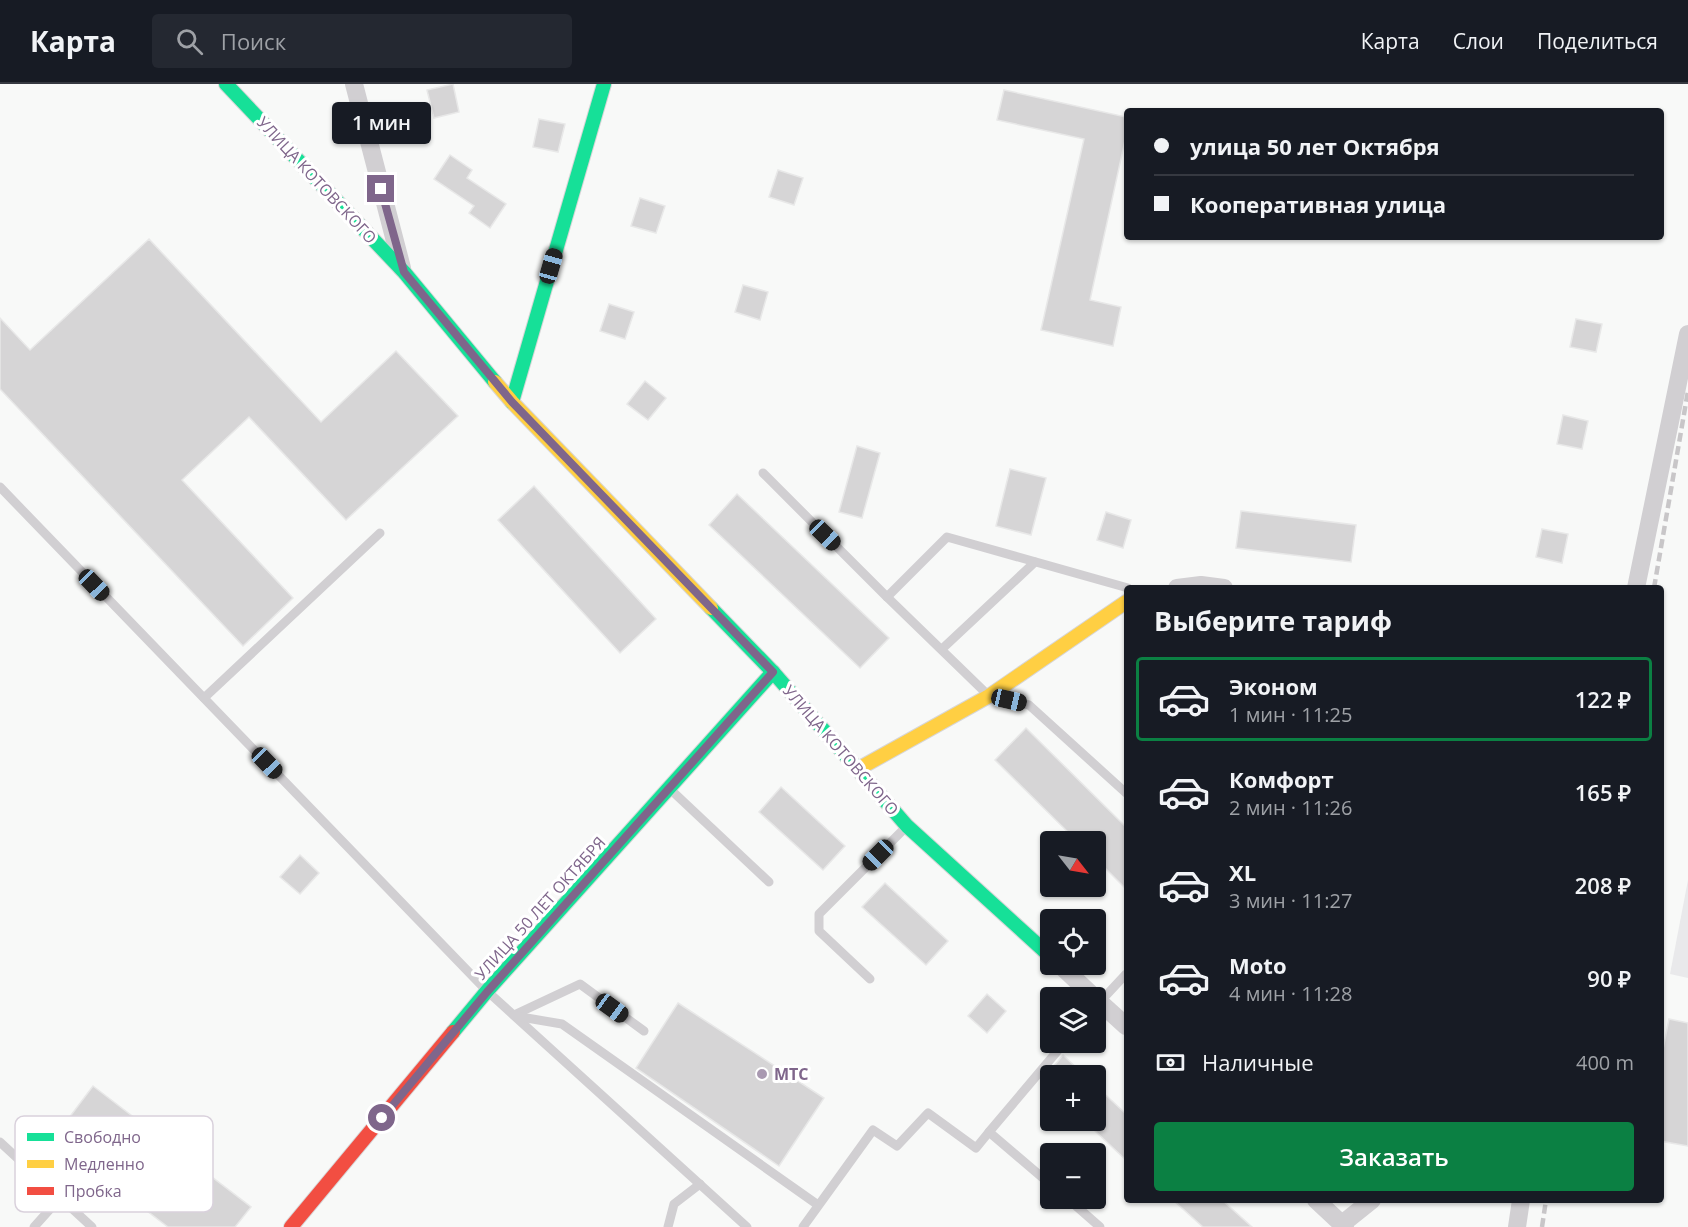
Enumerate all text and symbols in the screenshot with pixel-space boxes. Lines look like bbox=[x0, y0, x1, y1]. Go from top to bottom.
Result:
search box bbox=[152, 14, 572, 68]
text: Карта bbox=[30, 22, 116, 60]
icon: search bbox=[173, 25, 206, 58]
text: Поиск bbox=[221, 26, 286, 56]
text: Карта bbox=[1361, 27, 1420, 55]
text: Слои bbox=[1453, 27, 1504, 55]
text: Поделиться bbox=[1537, 27, 1658, 55]
callout: 1 мин bbox=[332, 102, 430, 144]
text: 1 мин bbox=[352, 109, 411, 136]
street label: УЛИЦА КОТОВСКОГО bbox=[252, 112, 382, 248]
text: улица 50 лет Октября bbox=[1190, 131, 1440, 161]
route end bbox=[367, 175, 394, 202]
text: Кооперативная улица bbox=[1190, 189, 1446, 219]
car bbox=[537, 246, 565, 286]
car bbox=[806, 516, 844, 554]
car bbox=[75, 566, 113, 604]
text: Выберите тариф bbox=[1154, 602, 1392, 639]
text: Эконом bbox=[1229, 671, 1318, 701]
icon: car bbox=[1157, 672, 1211, 726]
street label: УЛИЦА КОТОВСКОГО bbox=[778, 680, 904, 820]
text: 122 ₽ bbox=[1575, 684, 1631, 714]
car bbox=[989, 687, 1029, 713]
text: 1 мин · 11:25 bbox=[1229, 701, 1352, 728]
car bbox=[248, 744, 286, 782]
text: Комфорт bbox=[1229, 764, 1334, 794]
icon: car bbox=[1157, 765, 1211, 819]
text: 165 ₽ bbox=[1575, 777, 1631, 807]
text: 2 мин · 11:26 bbox=[1229, 794, 1352, 821]
north arrow bbox=[1040, 831, 1106, 897]
map controls bbox=[1040, 831, 1106, 1209]
street label: УЛИЦА 50 ЛЕТ ОКТЯБРЯ bbox=[470, 832, 610, 984]
car bbox=[859, 836, 897, 874]
text: XL bbox=[1229, 857, 1256, 887]
icon: car bbox=[1157, 858, 1211, 912]
text: 208 ₽ bbox=[1575, 870, 1631, 900]
text: 3 мин · 11:27 bbox=[1229, 887, 1352, 914]
button: locate bbox=[1040, 909, 1106, 975]
text: Moto bbox=[1229, 950, 1287, 980]
icon: car bbox=[1157, 951, 1211, 1005]
text: 90 ₽ bbox=[1587, 963, 1631, 993]
text: 4 мин · 11:28 bbox=[1229, 980, 1352, 1007]
button: layers bbox=[1040, 987, 1106, 1053]
car bbox=[592, 990, 632, 1026]
icon: cash bbox=[1154, 1046, 1187, 1079]
text: Наличные bbox=[1202, 1047, 1314, 1077]
text: 400 m bbox=[1576, 1049, 1634, 1076]
place label: МТС bbox=[774, 1063, 809, 1085]
button: + bbox=[1040, 1065, 1106, 1131]
marker: МТС bbox=[755, 1067, 769, 1081]
route start bbox=[368, 1104, 395, 1131]
legend bbox=[15, 1116, 213, 1212]
button: Заказать bbox=[1154, 1122, 1634, 1191]
text: Свободно bbox=[64, 1126, 141, 1148]
button: − bbox=[1040, 1143, 1106, 1209]
text: Медленно bbox=[64, 1153, 145, 1175]
text: Пробка bbox=[64, 1180, 122, 1202]

